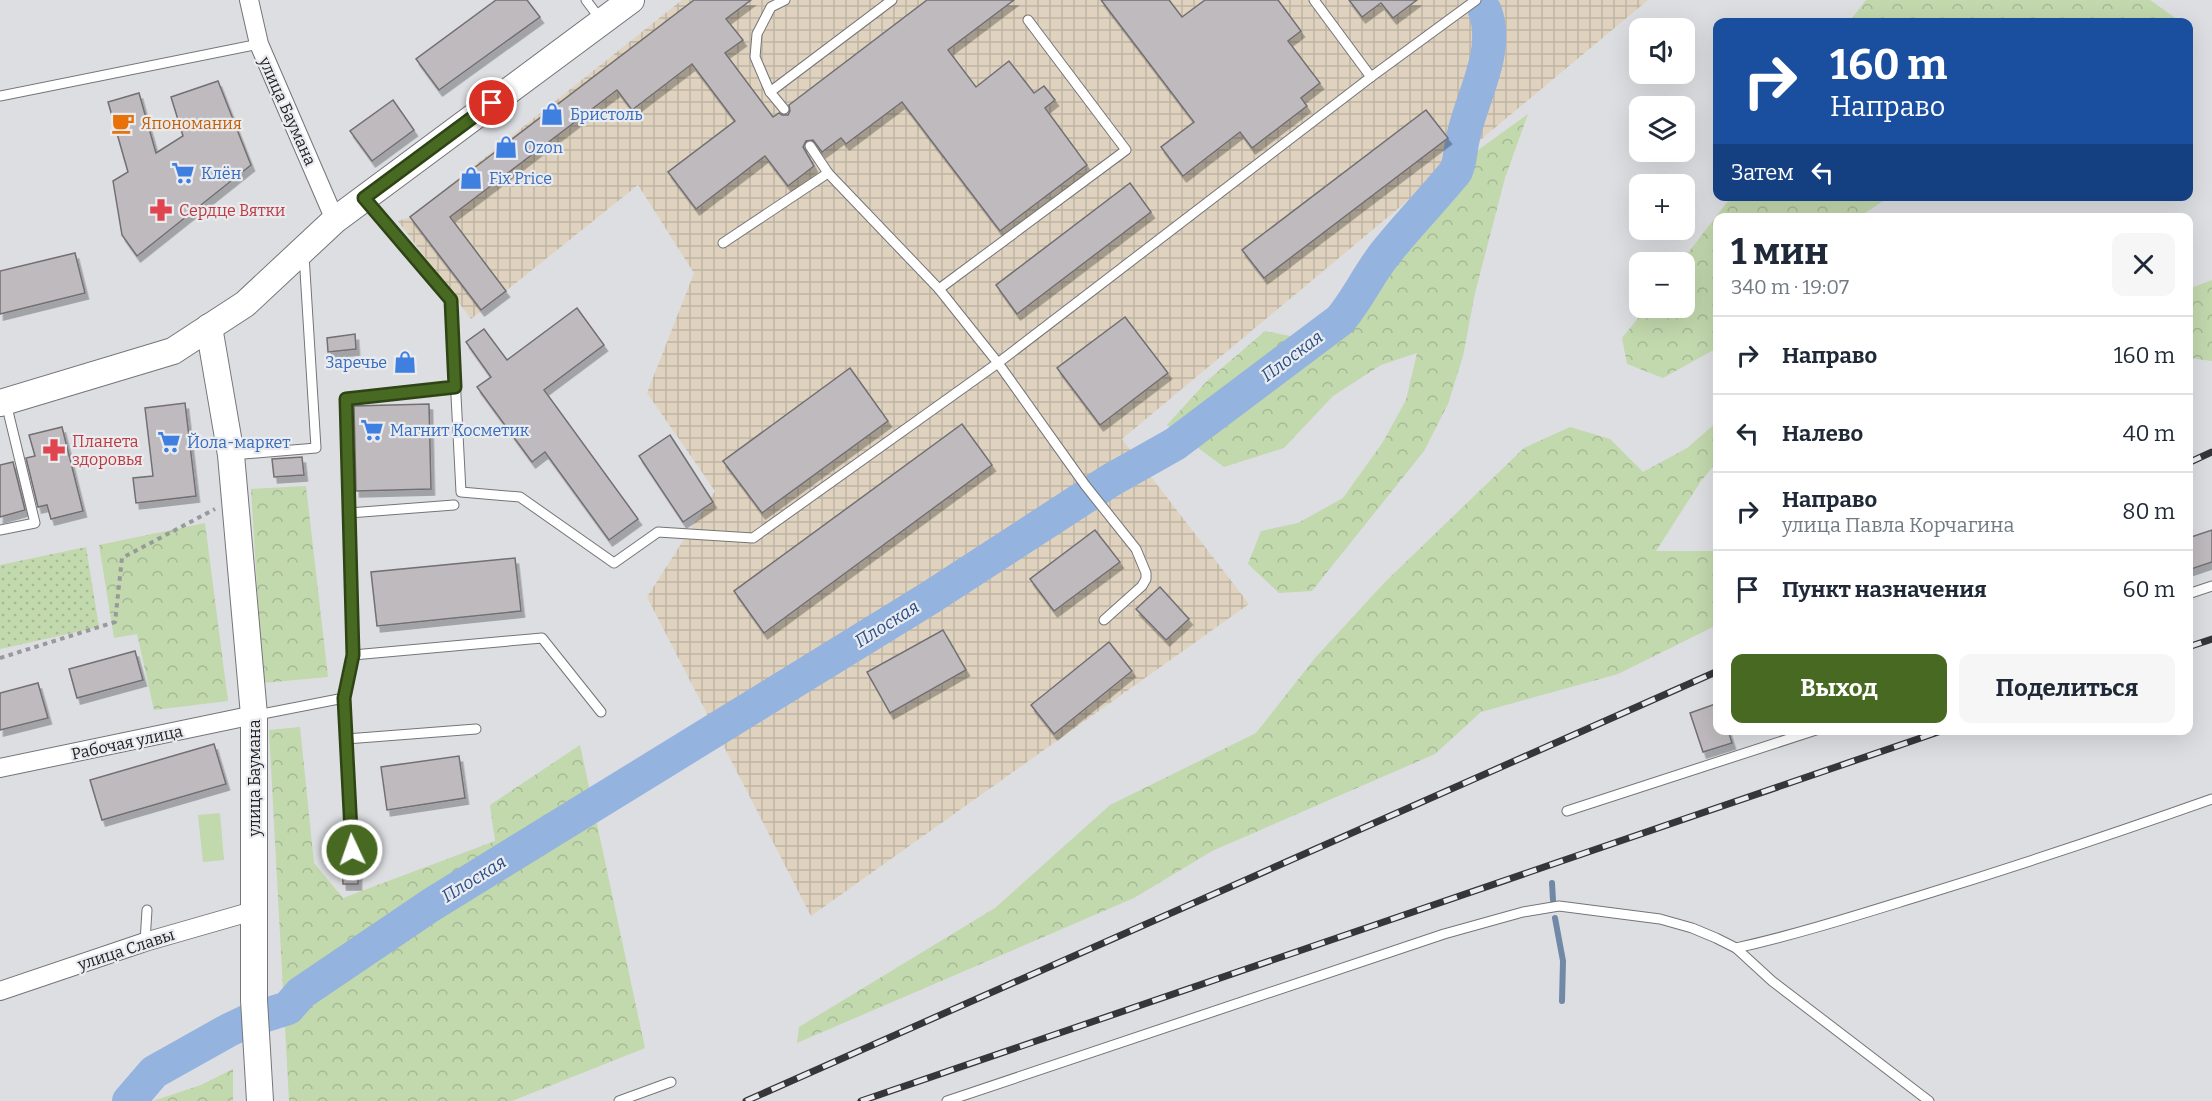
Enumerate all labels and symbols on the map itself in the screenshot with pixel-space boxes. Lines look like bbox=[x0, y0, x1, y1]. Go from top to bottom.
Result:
street label: улица Баумана bbox=[255, 53, 320, 169]
pin bbox=[466, 77, 517, 128]
shop icon: Бристоль bbox=[539, 101, 565, 127]
place label: Бристоль bbox=[570, 105, 642, 124]
cafe icon: Япономания bbox=[110, 110, 136, 136]
place label: Япономания bbox=[141, 114, 242, 133]
shop icon: Ozon bbox=[493, 134, 519, 160]
place label: Ozon bbox=[524, 138, 563, 157]
supermarket icon: Клён bbox=[170, 160, 196, 186]
place label: Клён bbox=[201, 164, 241, 183]
shop icon: Fix Price bbox=[458, 165, 484, 191]
place label: Fix Price bbox=[489, 169, 552, 188]
pharmacy icon: Сердце Вятки bbox=[148, 197, 174, 223]
place label: Сердце Вятки bbox=[179, 201, 285, 220]
water label: Плоская bbox=[1257, 326, 1327, 386]
shop icon: Заречье bbox=[392, 349, 418, 375]
place label: Заречье bbox=[325, 353, 387, 372]
supermarket icon: Магнит Косметик bbox=[359, 417, 385, 443]
place label: Магнит Косметик bbox=[390, 421, 530, 440]
supermarket icon: Йола-маркет bbox=[156, 429, 182, 455]
place label: Планета здоровья bbox=[72, 432, 143, 469]
place label: Йола-маркет bbox=[187, 432, 290, 452]
pharmacy icon: Планета здоровья bbox=[41, 437, 67, 463]
water label: Плоская bbox=[851, 596, 923, 652]
street label: улица Баумана bbox=[245, 719, 264, 837]
street label: Рабочая улица bbox=[70, 721, 185, 764]
position arrow bbox=[320, 818, 384, 882]
water label: Плоская bbox=[438, 851, 510, 907]
street label: улица Славы bbox=[74, 925, 177, 974]

